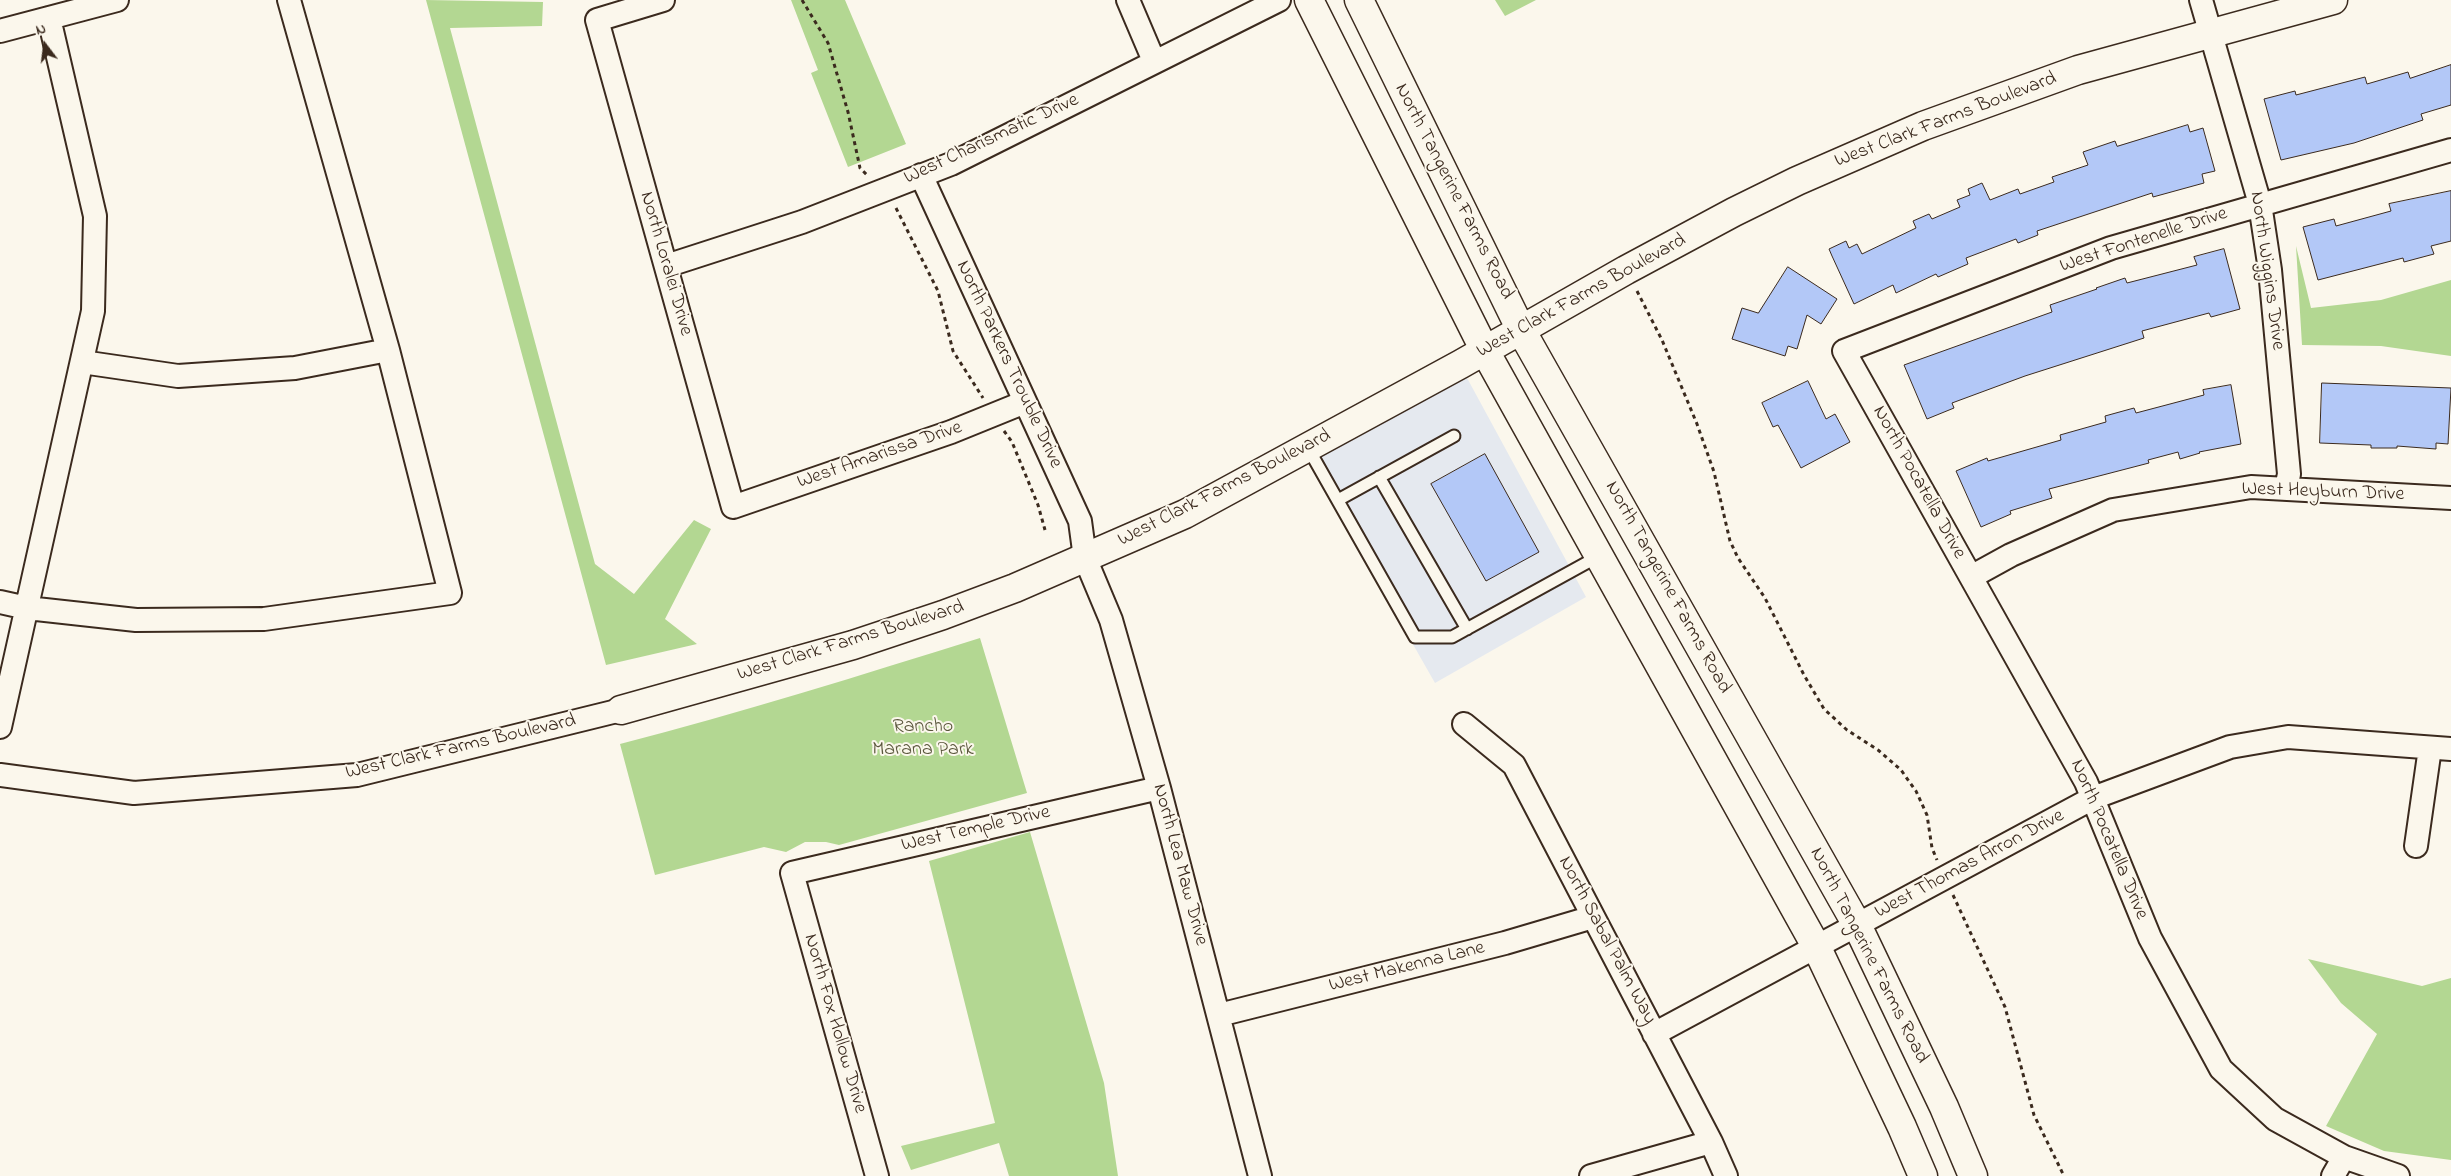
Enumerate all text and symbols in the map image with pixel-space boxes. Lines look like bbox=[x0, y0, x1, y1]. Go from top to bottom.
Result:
text: N bbox=[34, 19, 48, 41]
north arrow bbox=[20, 20, 70, 70]
street label: West Clark Farms Boulevard bbox=[1832, 68, 2060, 174]
street label: North Tangerine Farms Road bbox=[1388, 80, 1518, 304]
street label: West Charismatic Drive bbox=[901, 89, 1083, 191]
street label: North Loralei Drive bbox=[633, 189, 697, 339]
street label: North Wiggins Drive bbox=[2243, 190, 2289, 352]
street label: West Fontenelle Drive bbox=[2057, 203, 2231, 279]
street label: West Clark Farms Boulevard bbox=[1473, 229, 1691, 365]
street label: North Parkers Trouble Drive bbox=[949, 257, 1067, 473]
street label: North Pocatella Drive bbox=[1866, 402, 1970, 564]
street label: West Amarissa Drive bbox=[794, 417, 966, 495]
street label: West Clark Farms Boulevard bbox=[1115, 425, 1335, 553]
street label: North Tangerine Farms Road bbox=[1599, 478, 1735, 698]
street label: West Heyburn Drive bbox=[2241, 478, 2405, 508]
street label: West Clark Farms Boulevard bbox=[735, 596, 967, 688]
street label: West Clark Farms Boulevard bbox=[344, 710, 578, 786]
park label: Rancho Marana Park bbox=[872, 716, 974, 763]
street label: North Pocatella Drive bbox=[2063, 756, 2153, 924]
street label: North Lea Maw Drive bbox=[1146, 782, 1212, 948]
street label: West Temple Drive bbox=[899, 801, 1053, 859]
street label: West Thomas Arron Drive bbox=[1871, 805, 2069, 925]
street label: North Tangerine Farms Road bbox=[1803, 844, 1933, 1068]
street label: North Sabal Palm Way bbox=[1551, 853, 1661, 1029]
street label: North Fox Hollow Drive bbox=[797, 932, 871, 1116]
street label: West Makenna Lane bbox=[1327, 937, 1487, 999]

